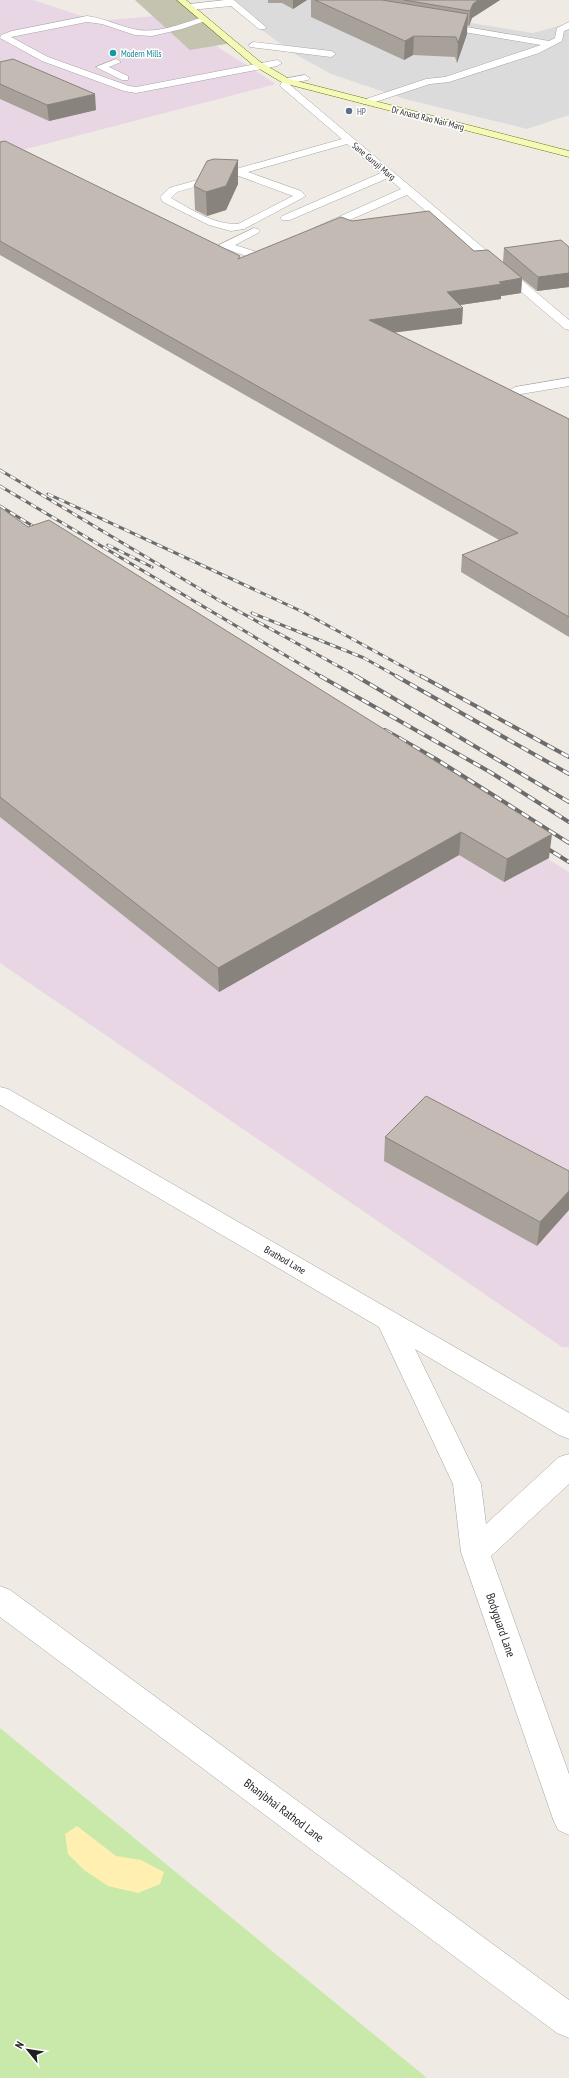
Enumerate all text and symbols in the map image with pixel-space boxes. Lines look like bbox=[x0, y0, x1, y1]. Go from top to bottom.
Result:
marker: Modern Mills bbox=[108, 48, 118, 58]
place label: Modern Mills bbox=[121, 48, 161, 59]
street label: Dr Anand Rao Nair Marg bbox=[390, 104, 466, 132]
marker: HP bbox=[344, 106, 354, 116]
place label: HP bbox=[357, 106, 366, 117]
street label: Sane Guruji Marg bbox=[349, 140, 398, 183]
street label: Brathod Lane bbox=[262, 1243, 308, 1277]
street label: Bodyguard Lane bbox=[483, 1591, 519, 1659]
street label: Bhanjbhai Rathod Lane bbox=[241, 1775, 327, 1845]
north arrow bbox=[8, 2030, 48, 2070]
text: N bbox=[12, 2039, 27, 2051]

